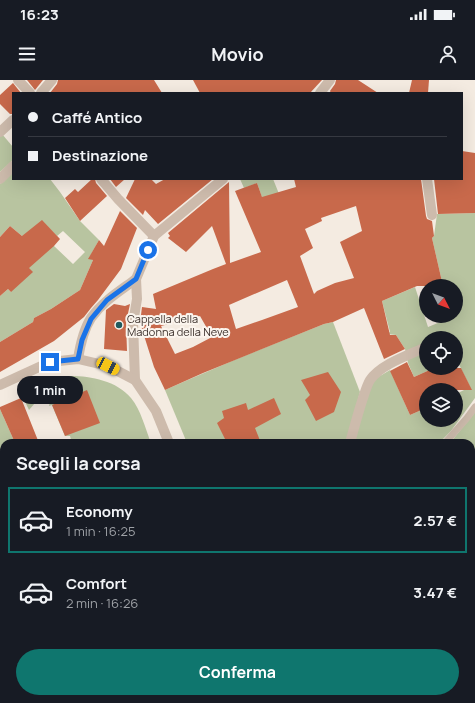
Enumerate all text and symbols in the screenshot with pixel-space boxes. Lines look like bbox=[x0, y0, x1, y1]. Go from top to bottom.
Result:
text: 16:23 bbox=[20, 4, 59, 25]
text: Movio bbox=[211, 42, 264, 66]
icon: menu bbox=[16, 43, 38, 65]
icon: person bbox=[437, 43, 459, 65]
text: Caffé Antico bbox=[52, 107, 142, 128]
text: Destinazione bbox=[52, 145, 148, 166]
route start bbox=[139, 241, 157, 259]
north arrow bbox=[419, 279, 463, 323]
map controls bbox=[419, 279, 463, 427]
place label: Cappella della Madonna della Neve bbox=[127, 311, 229, 339]
marker: Cappella della Madonna della Neve bbox=[114, 320, 124, 330]
button: locate bbox=[419, 331, 463, 375]
route end bbox=[41, 353, 59, 371]
car bbox=[95, 355, 121, 377]
callout: 1 min bbox=[17, 376, 83, 404]
text: 1 min bbox=[34, 381, 66, 399]
button: layers bbox=[419, 383, 463, 427]
text: Scegli la corsa bbox=[16, 451, 141, 475]
text: Economy bbox=[66, 501, 133, 522]
icon: car bbox=[18, 502, 54, 538]
text: 2.57 € bbox=[413, 510, 457, 531]
text: 1 min · 16:25 bbox=[66, 522, 136, 540]
text: Comfort bbox=[66, 573, 127, 594]
icon: car bbox=[18, 574, 54, 610]
text: 3.47 € bbox=[413, 582, 457, 603]
text: 2 min · 16:26 bbox=[66, 594, 138, 612]
button: Conferma bbox=[16, 649, 459, 695]

